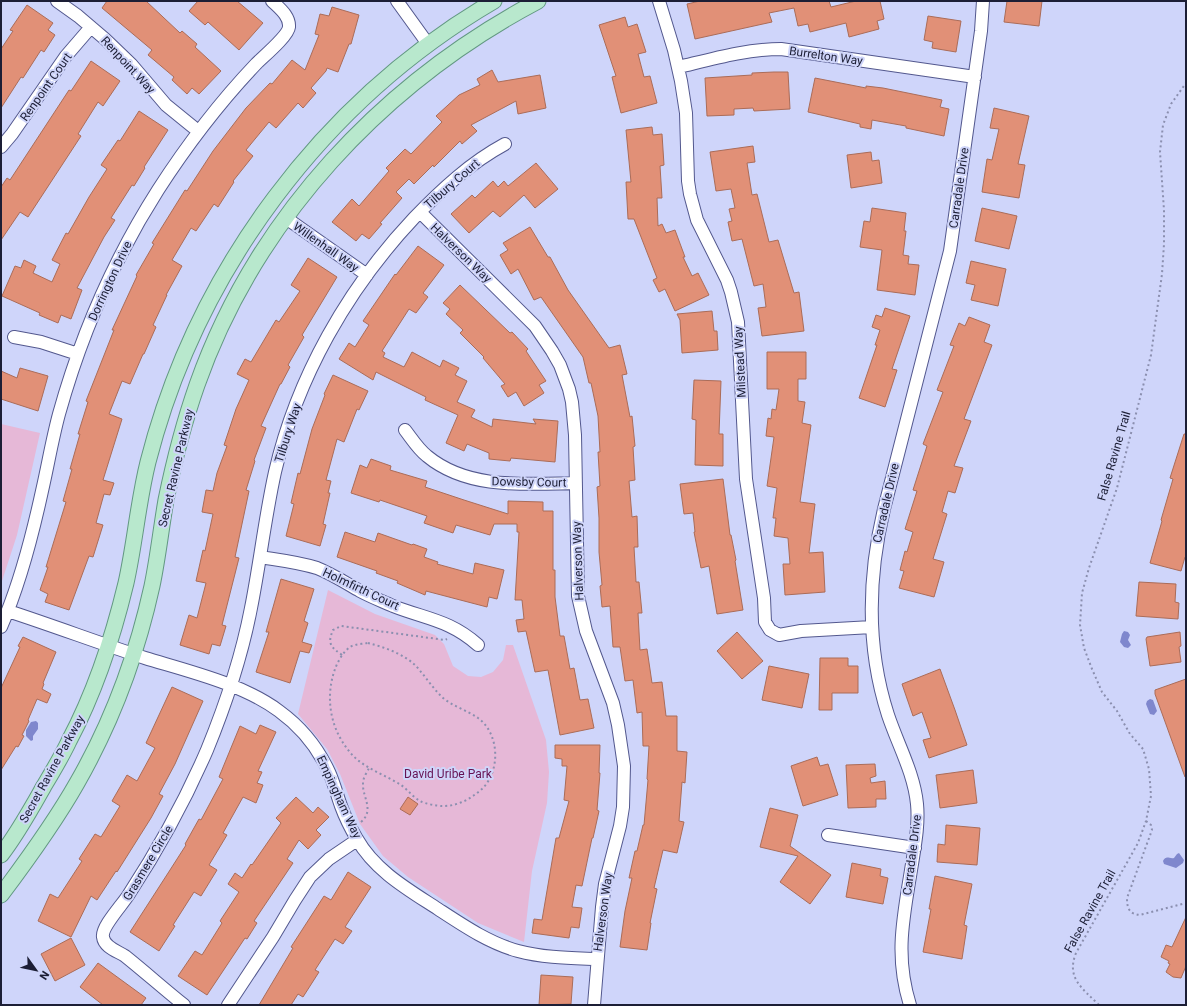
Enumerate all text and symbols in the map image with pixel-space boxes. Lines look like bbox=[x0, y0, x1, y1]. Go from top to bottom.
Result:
street label: Renpoint Way bbox=[98, 34, 158, 97]
street label: Burrelton Way bbox=[788, 44, 864, 68]
street label: Renpoint Court bbox=[17, 50, 75, 124]
street label: Carradale Drive bbox=[946, 147, 972, 229]
street label: Tilbury Court bbox=[421, 156, 483, 212]
street label: Willenhall Way bbox=[290, 219, 362, 275]
street label: Halverson Way bbox=[428, 220, 495, 286]
street label: Dorrington Drive bbox=[85, 239, 135, 323]
street label: Milstead Way bbox=[731, 326, 749, 398]
street label: Tilbury Way bbox=[272, 401, 304, 465]
street label: Secret Ravine Parkway bbox=[156, 407, 196, 528]
street label: False Ravine Trail bbox=[1095, 410, 1133, 502]
street label: Carradale Drive bbox=[870, 462, 902, 544]
street label: Dowsby Court bbox=[491, 474, 567, 490]
street label: Halverson Way bbox=[570, 521, 586, 601]
street label: Holmfirth Court bbox=[320, 565, 402, 613]
street label: Secret Ravine Parkway bbox=[17, 712, 88, 825]
street label: Empingham Way bbox=[314, 753, 364, 841]
park label: David Uribe Park bbox=[404, 767, 493, 781]
street label: Carradale Drive bbox=[900, 814, 924, 896]
street label: Grasmere Circle bbox=[120, 823, 176, 903]
street label: False Ravine Trail bbox=[1061, 867, 1119, 955]
street label: Halverson Way bbox=[591, 871, 616, 952]
north arrow bbox=[16, 950, 56, 990]
text: N bbox=[36, 968, 52, 982]

